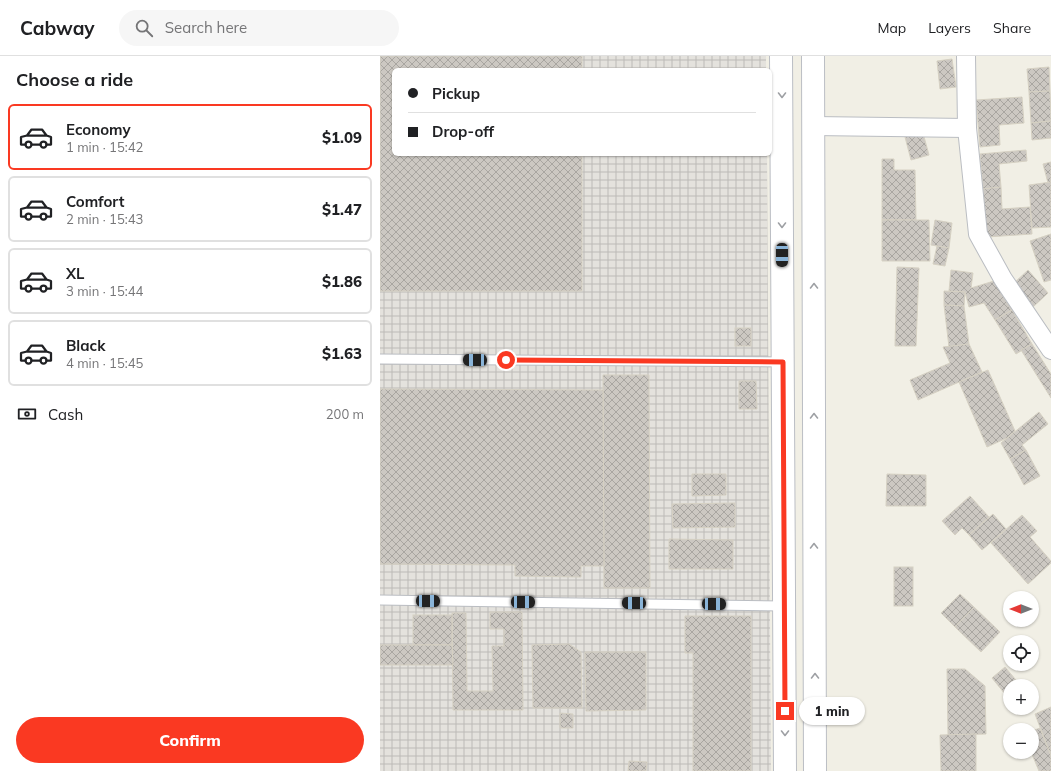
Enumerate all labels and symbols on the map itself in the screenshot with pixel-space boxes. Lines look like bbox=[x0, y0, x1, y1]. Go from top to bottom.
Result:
one-way arrow bbox=[778, 92, 786, 98]
one-way arrow bbox=[778, 222, 786, 228]
car bbox=[776, 243, 788, 267]
one-way arrow bbox=[810, 283, 818, 289]
route start bbox=[497, 351, 515, 369]
car bbox=[463, 354, 487, 366]
one-way arrow bbox=[810, 413, 818, 419]
one-way arrow bbox=[810, 543, 818, 549]
north arrow bbox=[1003, 591, 1039, 627]
car bbox=[416, 595, 440, 607]
car bbox=[511, 596, 535, 608]
car bbox=[622, 597, 646, 609]
car bbox=[702, 598, 726, 610]
one-way arrow bbox=[811, 673, 819, 679]
callout: 1 min bbox=[799, 697, 865, 725]
route end bbox=[776, 702, 794, 720]
one-way arrow bbox=[781, 730, 789, 736]

